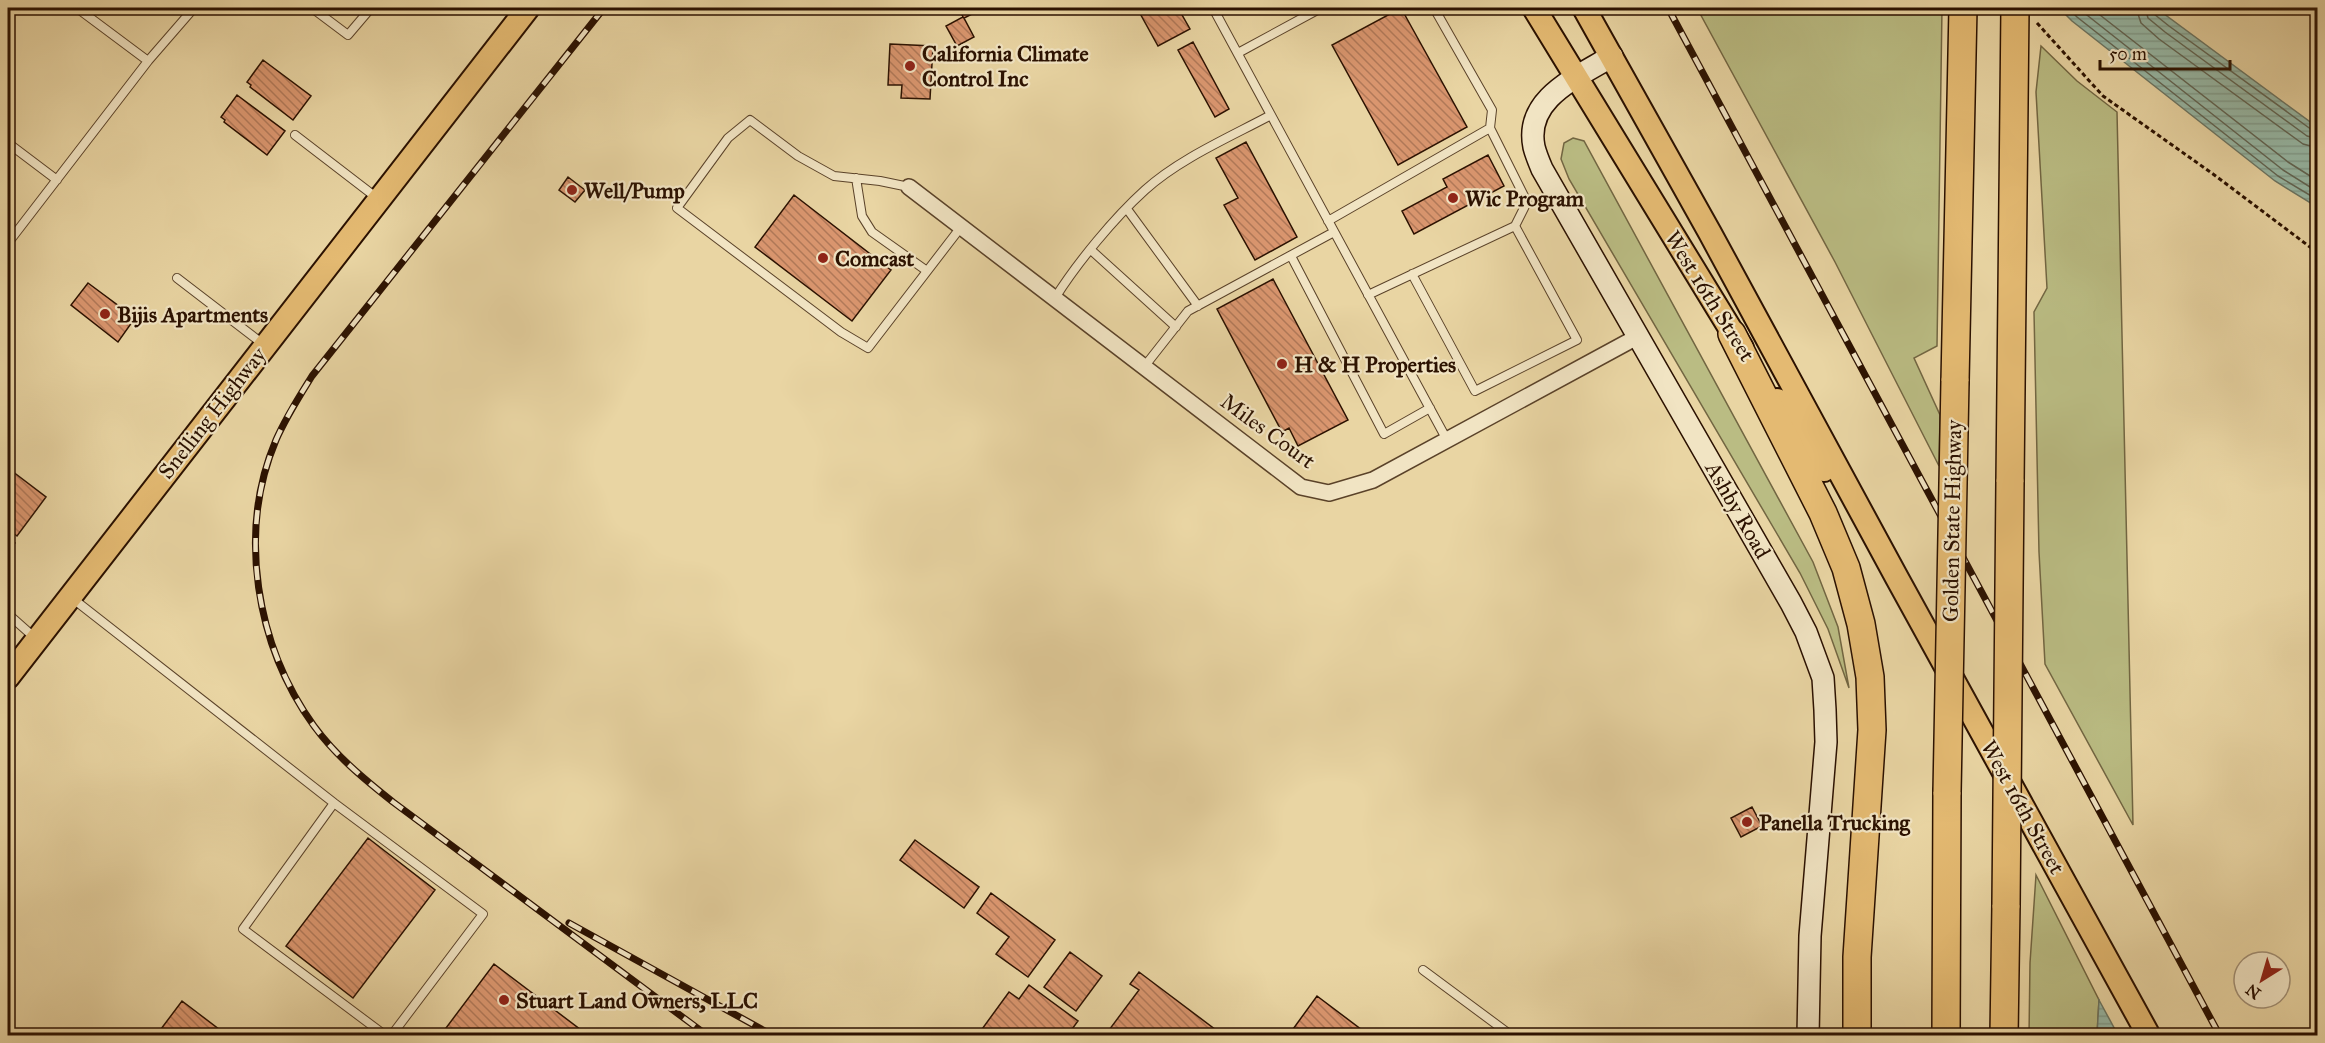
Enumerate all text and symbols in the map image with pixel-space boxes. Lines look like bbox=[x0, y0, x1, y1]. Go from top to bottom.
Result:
scale bar bbox=[2100, 33, 2230, 71]
place label: California Climate Control Inc bbox=[922, 40, 1089, 92]
text: 50 m bbox=[2109, 43, 2147, 65]
marker: California Climate Control Inc bbox=[903, 59, 917, 73]
place label: Well/Pump bbox=[584, 177, 685, 204]
marker: Well/Pump bbox=[565, 183, 579, 197]
place label: Wic Program bbox=[1465, 185, 1585, 212]
marker: Wic Program bbox=[1446, 191, 1460, 205]
street label: West 16th Street bbox=[1659, 226, 1761, 367]
place label: Comcast bbox=[835, 245, 914, 272]
marker: Comcast bbox=[816, 251, 830, 265]
place label: Bijis Apartments bbox=[117, 301, 268, 328]
marker: Bijis Apartments bbox=[98, 307, 112, 321]
street label: Snelling Highway bbox=[152, 341, 272, 484]
place label: H & H Properties bbox=[1294, 351, 1456, 378]
marker: H & H Properties bbox=[1275, 357, 1289, 371]
street label: Miles Court bbox=[1215, 388, 1321, 475]
street label: Golden State Highway bbox=[1937, 419, 1967, 622]
street label: Ashby Road bbox=[1699, 456, 1777, 563]
street label: West 16th Street bbox=[1975, 735, 2071, 879]
place label: Panella Trucking bbox=[1759, 809, 1911, 836]
marker: Panella Trucking bbox=[1740, 815, 1754, 829]
north arrow bbox=[2232, 950, 2292, 1010]
text: N bbox=[2242, 980, 2264, 1003]
place label: Stuart Land Owners, LLC bbox=[516, 987, 758, 1014]
marker: Stuart Land Owners, LLC bbox=[497, 993, 511, 1007]

